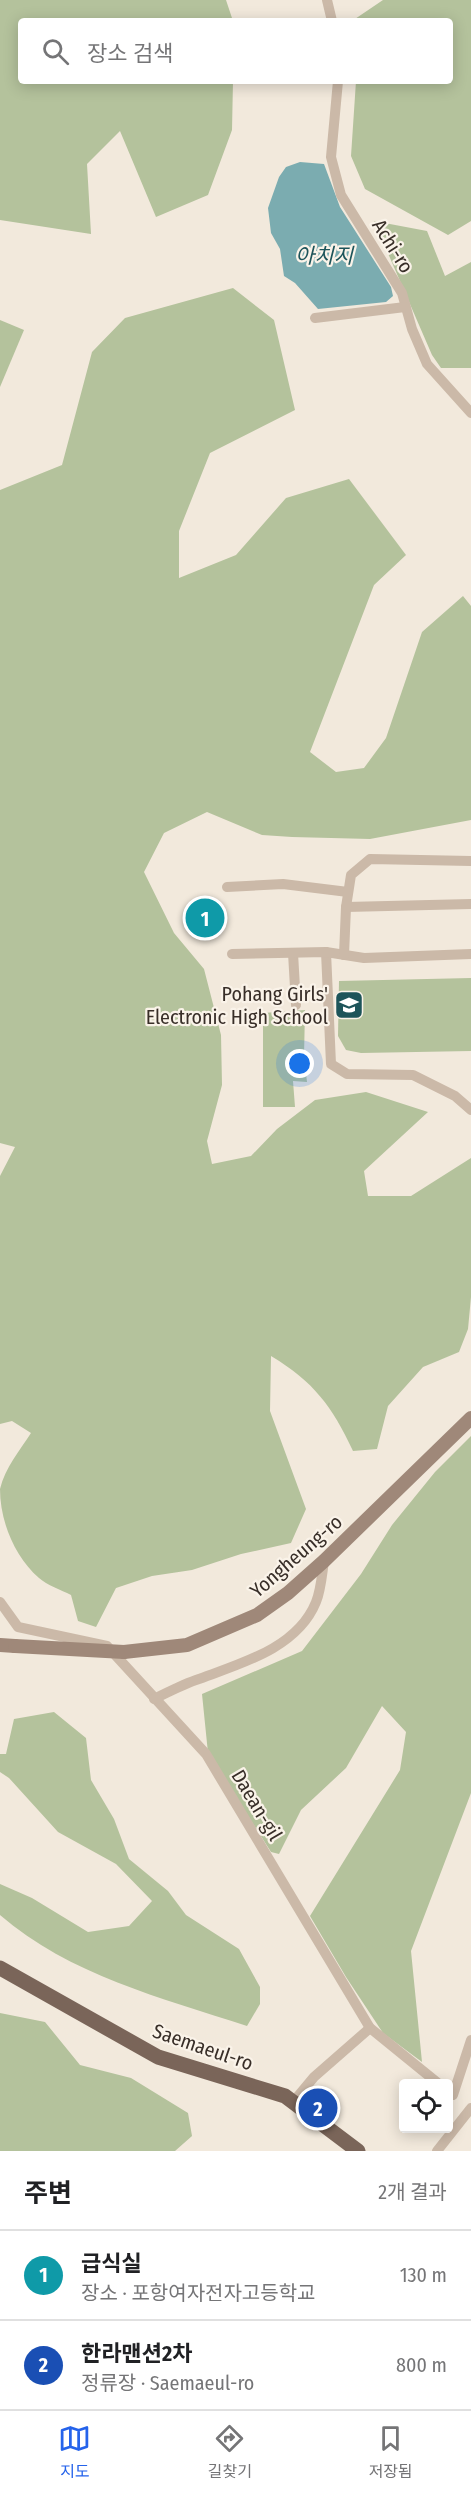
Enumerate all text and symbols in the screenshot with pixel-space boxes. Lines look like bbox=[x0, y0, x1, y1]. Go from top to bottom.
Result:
search box bbox=[18, 18, 453, 84]
icon: search bbox=[39, 35, 72, 68]
text: 장소 검색 bbox=[87, 40, 173, 67]
street label: Achi-ro bbox=[367, 215, 419, 277]
water label: 아치지 bbox=[295, 243, 355, 269]
pin: 1 bbox=[186, 896, 224, 940]
place label: Pohang Girls' Electronic High School bbox=[146, 982, 328, 1029]
school or university icon: Pohang Girls' Electronic High School bbox=[333, 989, 365, 1021]
your location bbox=[285, 1049, 314, 1078]
street label: Yongheung-ro bbox=[245, 1509, 347, 1603]
street label: Daean-gil bbox=[227, 1765, 287, 1845]
street label: Saemaeul-ro bbox=[150, 2019, 256, 2075]
map controls bbox=[399, 2079, 453, 2133]
button: locate bbox=[399, 2079, 453, 2133]
pin: 2 bbox=[298, 2086, 338, 2130]
text: 주변 bbox=[24, 2178, 72, 2209]
text: 2개 결과 bbox=[378, 2180, 447, 2204]
text: 급식실 bbox=[81, 2250, 142, 2277]
text: 1 bbox=[39, 2263, 48, 2287]
text: 130 m bbox=[400, 2263, 447, 2287]
text: 장소 · 포항여자전자고등학교 bbox=[81, 2281, 315, 2305]
text: 한라맨션2차 bbox=[81, 2340, 192, 2367]
text: 2 bbox=[39, 2353, 48, 2377]
text: 800 m bbox=[396, 2353, 447, 2377]
text: 정류장 · Saemaeul-ro bbox=[81, 2371, 254, 2395]
tab: 지도 bbox=[58, 2422, 91, 2482]
tab: 길찾기 bbox=[208, 2422, 252, 2482]
tab: 저장됨 bbox=[369, 2422, 413, 2482]

